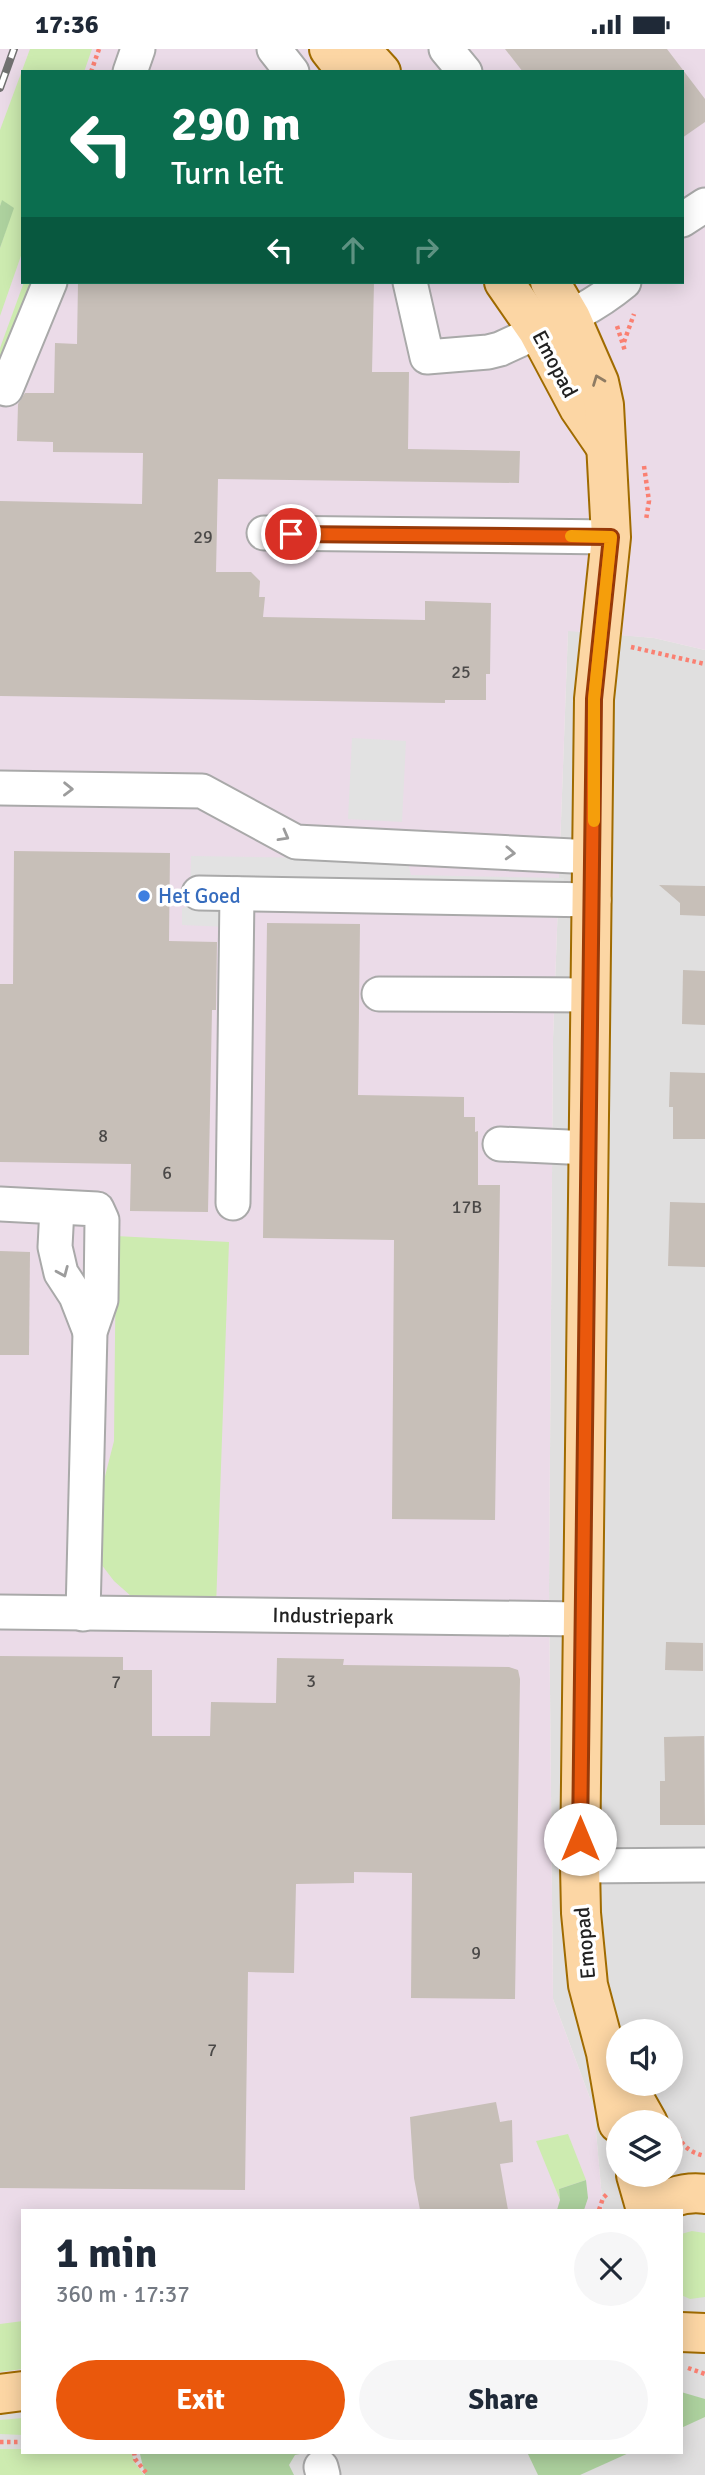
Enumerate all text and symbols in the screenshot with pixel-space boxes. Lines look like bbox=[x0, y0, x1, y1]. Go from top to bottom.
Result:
text: 17:36 bbox=[35, 9, 99, 41]
text: 290 m bbox=[171, 94, 301, 154]
icon: left bbox=[56, 98, 147, 189]
text: Turn left bbox=[171, 154, 284, 193]
icon: left bbox=[261, 231, 299, 269]
icon: ahead bbox=[334, 231, 372, 269]
icon: right bbox=[407, 231, 445, 269]
street label: Emopad bbox=[527, 326, 583, 402]
one-way arrow bbox=[592, 375, 606, 387]
pin bbox=[261, 504, 321, 564]
icon: arrive bbox=[272, 515, 310, 553]
house number: 29 bbox=[193, 526, 213, 548]
house number: 25 bbox=[451, 661, 471, 683]
one-way arrow bbox=[63, 781, 74, 797]
one-way arrow bbox=[277, 828, 290, 841]
one-way arrow bbox=[505, 845, 516, 860]
place label: Het Goed bbox=[158, 883, 241, 909]
marker: Het Goed bbox=[136, 888, 152, 904]
house number: 8 bbox=[98, 1125, 108, 1147]
house number: 6 bbox=[162, 1162, 172, 1184]
house number: 17B bbox=[452, 1196, 482, 1218]
one-way arrow bbox=[55, 1265, 69, 1278]
street label: Industriepark bbox=[272, 1602, 394, 1630]
house number: 3 bbox=[306, 1670, 316, 1692]
house number: 7 bbox=[111, 1671, 121, 1693]
position arrow bbox=[543, 1802, 617, 1876]
street label: Emopad bbox=[569, 1906, 601, 1980]
house number: 9 bbox=[471, 1942, 481, 1964]
map controls bbox=[606, 2019, 683, 2187]
button: sound bbox=[606, 2019, 683, 2096]
house number: 7 bbox=[207, 2039, 217, 2061]
button: layers bbox=[606, 2110, 683, 2187]
text: 1 min bbox=[56, 2228, 157, 2279]
button: close bbox=[574, 2232, 648, 2306]
text: 360 m · 17:37 bbox=[56, 2280, 190, 2309]
button: Exit bbox=[56, 2360, 345, 2440]
button: Share bbox=[359, 2360, 648, 2440]

